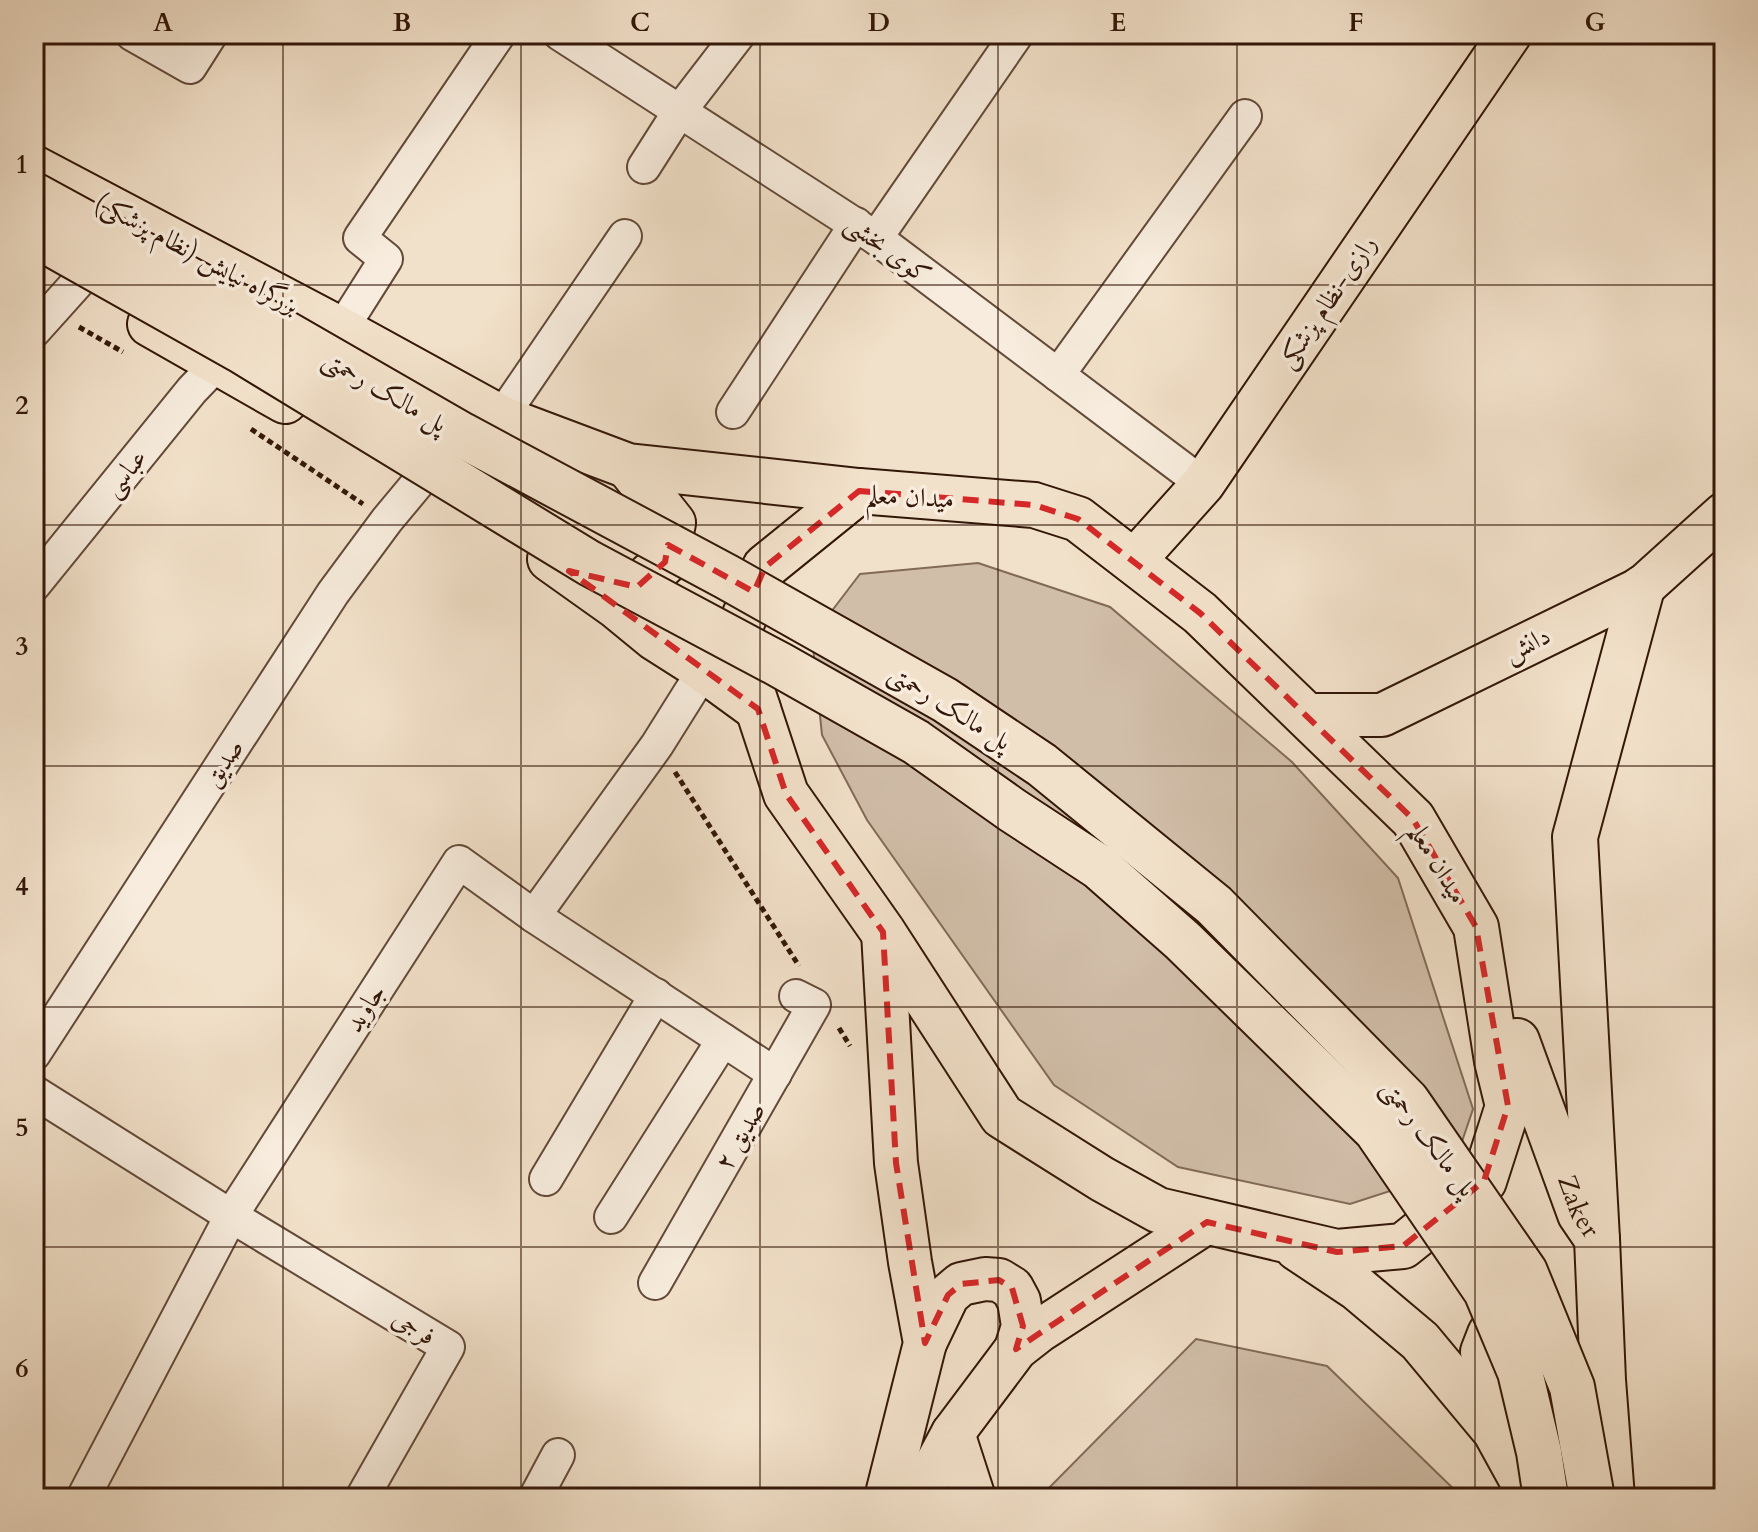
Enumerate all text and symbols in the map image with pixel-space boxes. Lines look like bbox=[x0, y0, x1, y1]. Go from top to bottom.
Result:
text: A bbox=[153, 5, 173, 40]
text: B bbox=[393, 5, 411, 40]
text: C bbox=[630, 5, 650, 40]
text: D bbox=[868, 5, 890, 40]
text: E bbox=[1110, 5, 1126, 40]
text: F bbox=[1348, 5, 1364, 40]
text: G bbox=[1584, 5, 1606, 40]
text: 1 bbox=[15, 147, 29, 182]
street label: بزرگراه نیایش (نظام پزشکی) bbox=[86, 185, 306, 327]
street label: کوی بخشی bbox=[837, 206, 938, 293]
street label: رازی-نظام پزشکی bbox=[1269, 228, 1389, 378]
street label: پل مالک رحمتی bbox=[316, 341, 455, 442]
text: 2 bbox=[15, 388, 29, 423]
street label: عباسی bbox=[95, 442, 156, 505]
street label: میدان معلم bbox=[865, 477, 955, 525]
street label: دانش bbox=[1498, 618, 1556, 670]
text: 3 bbox=[15, 629, 29, 664]
street label: پل مالک رحمتی bbox=[881, 655, 1019, 760]
street label: صدیق bbox=[194, 732, 252, 794]
street label: میدان معلم bbox=[1393, 816, 1476, 914]
text: 4 bbox=[15, 869, 29, 904]
street label: جاوید bbox=[336, 977, 394, 1039]
street label: پل مالک رحمتی bbox=[1372, 1072, 1485, 1205]
street label: صدیق ۲ bbox=[707, 1095, 773, 1177]
text: 5 bbox=[15, 1110, 29, 1145]
street label: Zaker bbox=[1550, 1170, 1608, 1244]
street label: فرجی bbox=[386, 1300, 442, 1354]
text: 6 bbox=[15, 1351, 29, 1386]

